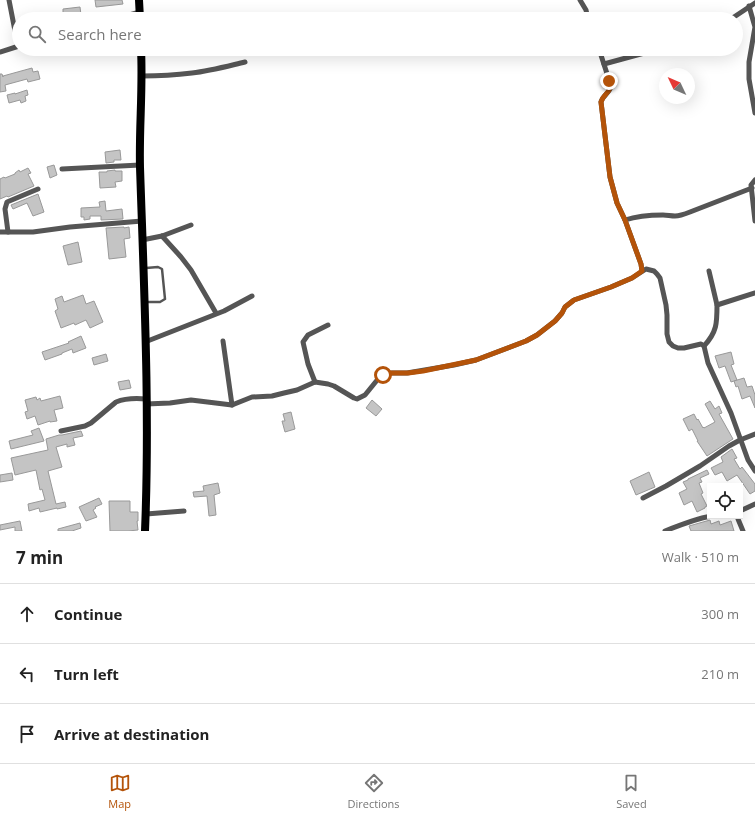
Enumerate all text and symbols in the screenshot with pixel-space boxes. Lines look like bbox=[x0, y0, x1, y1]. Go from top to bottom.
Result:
search box bbox=[12, 12, 743, 56]
icon: search bbox=[26, 23, 48, 45]
text: Search here bbox=[58, 24, 142, 44]
north arrow bbox=[659, 68, 695, 104]
route end bbox=[600, 72, 618, 90]
route start bbox=[374, 366, 392, 384]
map controls bbox=[707, 483, 743, 519]
button: locate bbox=[707, 483, 743, 519]
text: 7 min bbox=[16, 546, 63, 569]
text: Walk · 510 m bbox=[662, 548, 739, 566]
icon: ahead bbox=[16, 603, 38, 625]
text: Continue bbox=[54, 604, 122, 624]
text: 300 m bbox=[701, 605, 739, 623]
icon: left bbox=[16, 663, 38, 685]
text: Turn left bbox=[54, 664, 119, 684]
text: 210 m bbox=[701, 665, 739, 683]
icon: arrive bbox=[16, 723, 38, 745]
text: Arrive at destination bbox=[54, 724, 209, 744]
tab: Map bbox=[108, 772, 131, 811]
tab: Directions bbox=[348, 772, 400, 811]
tab: Saved bbox=[616, 772, 647, 811]

